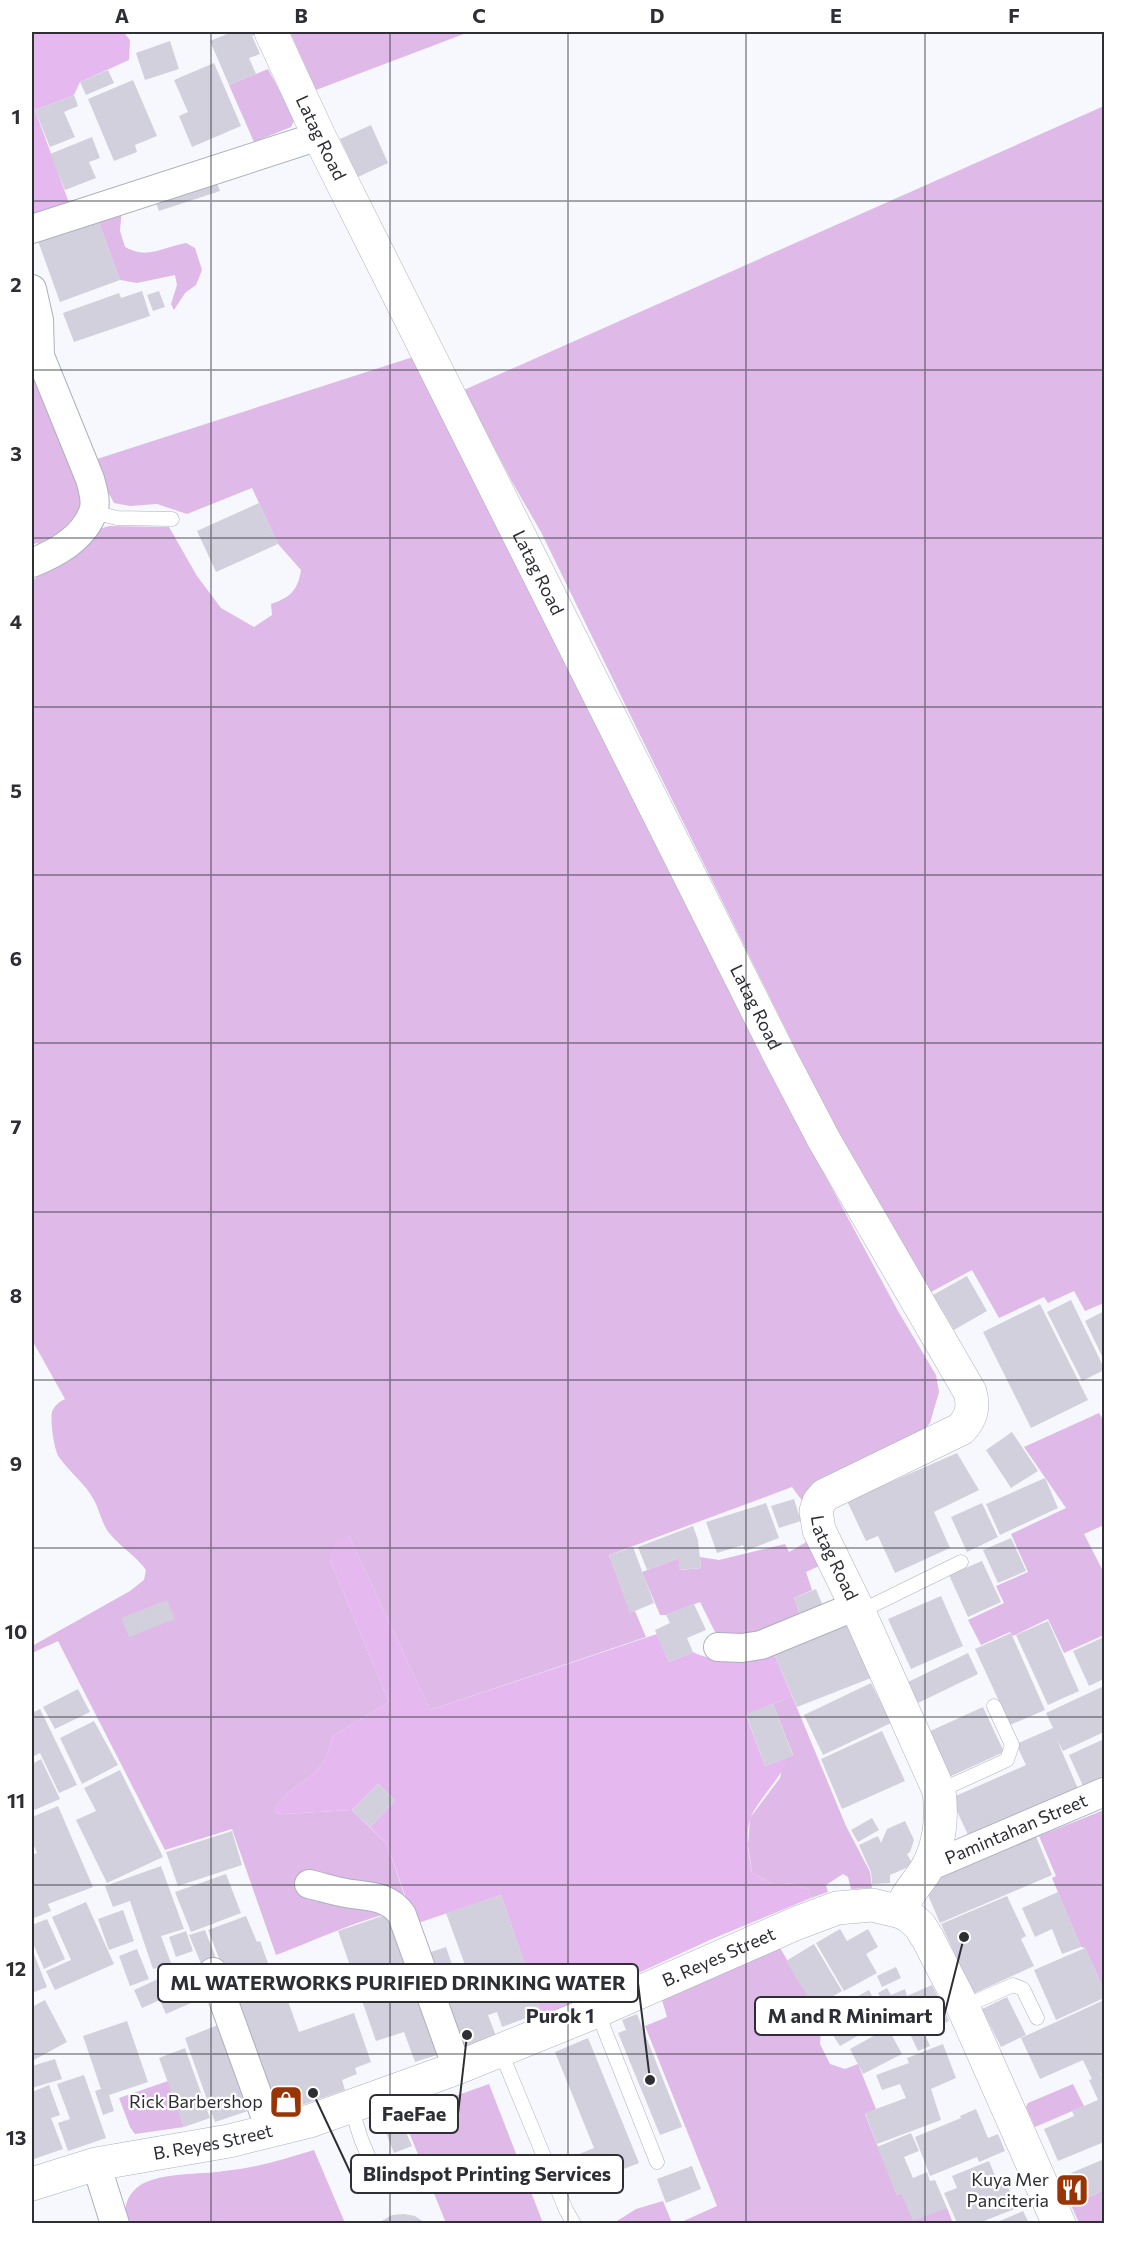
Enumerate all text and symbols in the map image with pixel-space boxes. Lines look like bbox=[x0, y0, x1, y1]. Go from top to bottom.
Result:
text: A bbox=[115, 3, 129, 27]
text: B bbox=[294, 3, 308, 27]
text: C bbox=[472, 3, 486, 27]
text: D bbox=[650, 3, 664, 27]
text: E bbox=[830, 3, 842, 27]
text: F bbox=[1008, 3, 1020, 27]
street label: Latag Road bbox=[292, 92, 351, 184]
text: 1 bbox=[11, 104, 21, 128]
text: 2 bbox=[10, 272, 22, 296]
text: 3 bbox=[10, 441, 22, 465]
street label: Latag Road bbox=[508, 526, 569, 618]
text: 4 bbox=[10, 609, 22, 633]
text: 5 bbox=[10, 778, 22, 802]
text: 6 bbox=[10, 946, 22, 970]
street label: Latag Road bbox=[726, 961, 787, 1053]
text: 7 bbox=[11, 1114, 22, 1138]
text: 8 bbox=[10, 1283, 22, 1307]
text: 9 bbox=[10, 1451, 22, 1475]
street label: Latag Road bbox=[807, 1514, 864, 1604]
text: 10 bbox=[5, 1619, 27, 1643]
text: 11 bbox=[7, 1788, 25, 1812]
street label: Pamintahan Street bbox=[941, 1789, 1090, 1869]
street label: B. Reyes Street bbox=[659, 1922, 778, 1991]
text: 12 bbox=[6, 1956, 26, 1980]
callout: ML WATERWORKS PURIFIED DRINKING WATER bbox=[158, 1964, 638, 2002]
text: ML WATERWORKS PURIFIED DRINKING WATER bbox=[170, 1970, 626, 1994]
callout: M and R Minimart bbox=[755, 1997, 944, 2035]
district label: Purok 1 bbox=[526, 2003, 594, 2027]
text: M and R Minimart bbox=[767, 2003, 933, 2027]
shop icon: Rick Barbershop bbox=[268, 2084, 304, 2120]
place label: Rick Barbershop bbox=[129, 2090, 263, 2112]
callout: FaeFae bbox=[370, 2095, 458, 2133]
text: FaeFae bbox=[382, 2101, 446, 2125]
street label: B. Reyes Street bbox=[151, 2119, 275, 2164]
text: 13 bbox=[6, 2125, 26, 2149]
callout: Blindspot Printing Services bbox=[351, 2155, 623, 2193]
text: Blindspot Printing Services bbox=[363, 2161, 611, 2185]
place label: Kuya Mer Panciteria bbox=[966, 2168, 1049, 2211]
restaurant icon: Kuya Mer Panciteria bbox=[1054, 2172, 1090, 2208]

